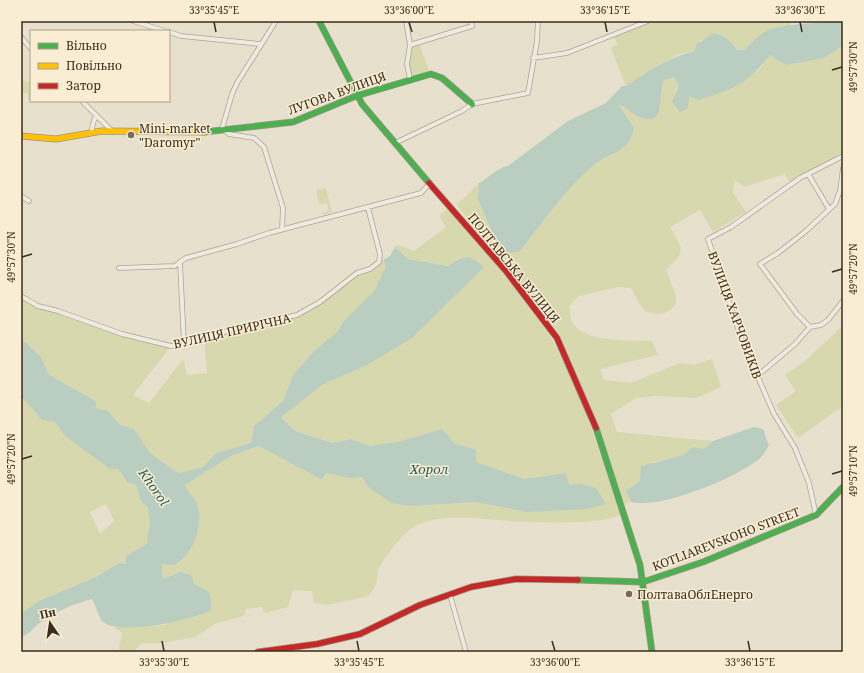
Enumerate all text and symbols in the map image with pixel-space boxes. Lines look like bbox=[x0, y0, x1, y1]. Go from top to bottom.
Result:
text: 33°35'45"E bbox=[189, 3, 239, 17]
text: 33°36'00"E bbox=[384, 3, 434, 17]
text: 33°36'15"E bbox=[580, 3, 630, 17]
text: 33°36'30"E bbox=[775, 3, 825, 17]
legend bbox=[30, 30, 170, 102]
text: Вільно bbox=[66, 37, 107, 54]
text: 49°57'30"N bbox=[846, 41, 860, 93]
text: Повільно bbox=[66, 57, 122, 74]
street label: ЛУГОВА ВУЛИЦЯ bbox=[286, 67, 388, 119]
text: Затор bbox=[66, 77, 101, 94]
place label: Mini-market "Daromyr" bbox=[139, 120, 211, 151]
marker: Mini-market "Daromyr" bbox=[126, 130, 136, 140]
street label: ПОЛТАВСЬКА ВУЛИЦЯ bbox=[464, 209, 564, 327]
text: 49°57'30"N bbox=[4, 231, 18, 283]
text: 49°57'20"N bbox=[846, 243, 860, 295]
street label: ВУЛИЦЯ ХАРЧОВИКІВ bbox=[704, 249, 766, 381]
street label: ВУЛИЦЯ ПРИРІЧНА bbox=[172, 309, 293, 353]
text: 49°57'20"N bbox=[4, 433, 18, 485]
text: 49°57'10"N bbox=[846, 445, 860, 497]
water label: Хорол bbox=[409, 460, 448, 478]
water label: Khorol bbox=[134, 464, 173, 509]
street label: KOTLIAREVSKOHO STREET bbox=[650, 503, 803, 575]
place label: ПолтаваОблЕнерго bbox=[637, 586, 753, 603]
marker: ПолтаваОблЕнерго bbox=[624, 589, 634, 599]
north arrow bbox=[30, 603, 70, 643]
text: Пн bbox=[38, 604, 58, 622]
text: 33°35'30"E bbox=[139, 655, 189, 669]
text: 33°35'45"E bbox=[334, 655, 384, 669]
text: 33°36'00"E bbox=[530, 655, 580, 669]
text: 33°36'15"E bbox=[725, 655, 775, 669]

